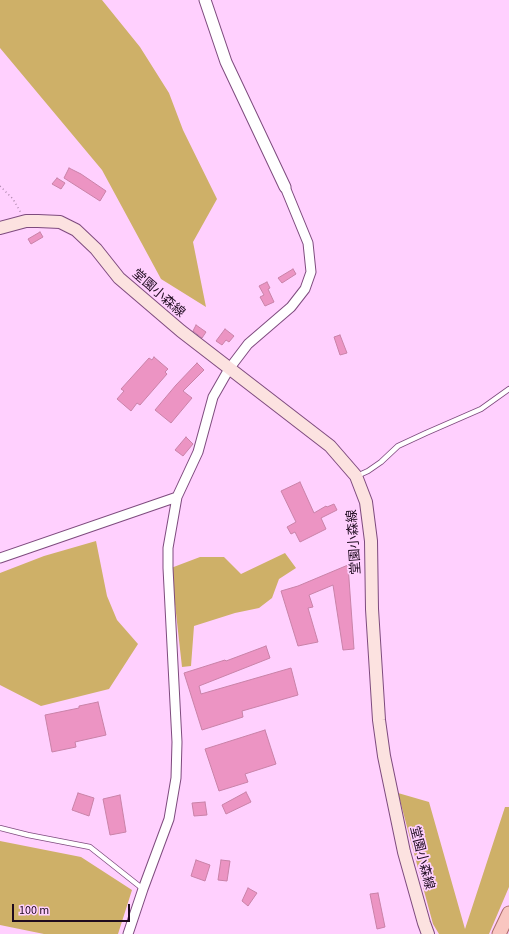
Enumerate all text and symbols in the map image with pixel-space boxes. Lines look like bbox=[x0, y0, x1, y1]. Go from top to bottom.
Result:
street label: 堂園小森線 bbox=[128, 267, 188, 321]
street label: 堂園小森線 bbox=[345, 509, 365, 575]
street label: 堂園小森線 bbox=[406, 825, 436, 891]
scale bar bbox=[14, 896, 132, 922]
text: 100 m bbox=[19, 902, 49, 919]

